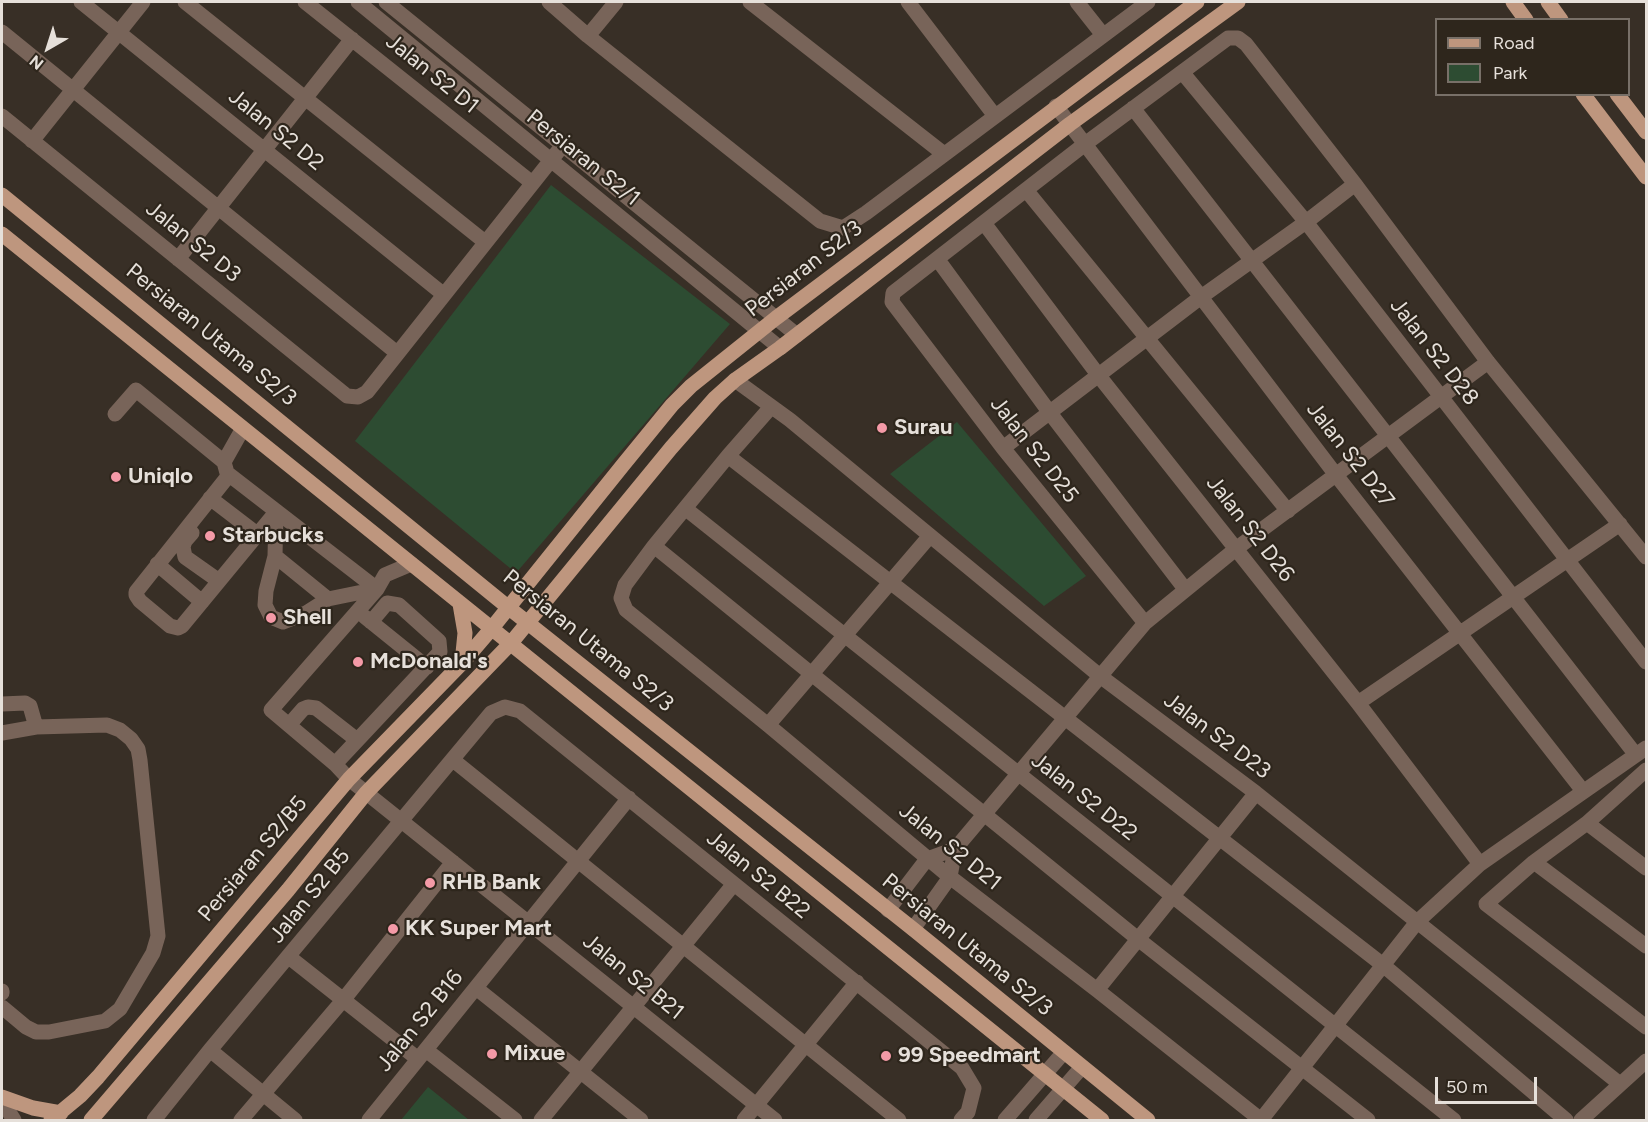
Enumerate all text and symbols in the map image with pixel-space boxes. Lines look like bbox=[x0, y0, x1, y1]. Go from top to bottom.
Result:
north arrow bbox=[18, 18, 78, 78]
legend bbox=[1435, 18, 1630, 96]
street label: Jalan S2 D1 bbox=[380, 29, 484, 119]
text: Road bbox=[1493, 32, 1534, 54]
text: N bbox=[26, 51, 47, 74]
text: Park bbox=[1493, 62, 1527, 84]
street label: Jalan S2 D2 bbox=[223, 84, 329, 176]
street label: Persiaran S2/1 bbox=[521, 104, 645, 212]
street label: Jalan S2 D3 bbox=[140, 196, 246, 288]
street label: Persiaran S2/3 bbox=[740, 215, 868, 323]
street label: Persiaran Utama S2/3 bbox=[120, 258, 302, 412]
street label: Jalan S2 D28 bbox=[1384, 293, 1484, 411]
street label: Jalan S2 D25 bbox=[984, 392, 1084, 508]
street label: Jalan S2 D27 bbox=[1301, 397, 1399, 513]
place label: Surau bbox=[894, 415, 952, 441]
marker: Surau bbox=[875, 421, 889, 435]
place label: Uniqlo bbox=[128, 464, 193, 490]
marker: Uniqlo bbox=[109, 470, 123, 484]
street label: Jalan S2 D26 bbox=[1200, 471, 1300, 587]
place label: Starbucks bbox=[222, 523, 324, 549]
marker: Starbucks bbox=[203, 529, 217, 543]
street label: Persiaran Utama S2/3 bbox=[497, 564, 679, 718]
place label: Shell bbox=[283, 605, 332, 631]
marker: Shell bbox=[264, 611, 278, 625]
place label: McDonald's bbox=[370, 649, 487, 675]
marker: McDonald's bbox=[351, 655, 365, 669]
street label: Jalan S2 D23 bbox=[1158, 687, 1276, 785]
street label: Jalan S2 D22 bbox=[1026, 747, 1142, 847]
street label: Persiaran S2/B5 bbox=[193, 791, 313, 927]
street label: Jalan S2 D21 bbox=[893, 798, 1007, 896]
street label: Jalan S2 B22 bbox=[701, 825, 815, 925]
street label: Jalan S2 B5 bbox=[264, 844, 356, 948]
street label: Persiaran Utama S2/3 bbox=[876, 868, 1058, 1022]
place label: RHB Bank bbox=[442, 870, 541, 896]
marker: RHB Bank bbox=[423, 876, 437, 890]
place label: KK Super Mart bbox=[405, 916, 552, 942]
marker: KK Super Mart bbox=[386, 922, 400, 936]
street label: Jalan S2 B21 bbox=[577, 928, 689, 1026]
street label: Jalan S2 B16 bbox=[371, 965, 469, 1077]
place label: Mixue bbox=[504, 1041, 565, 1067]
place label: 99 Speedmart bbox=[898, 1043, 1041, 1069]
marker: Mixue bbox=[485, 1047, 499, 1061]
marker: 99 Speedmart bbox=[879, 1049, 893, 1063]
scale bar bbox=[1438, 1065, 1540, 1103]
text: 50 m bbox=[1446, 1076, 1488, 1098]

